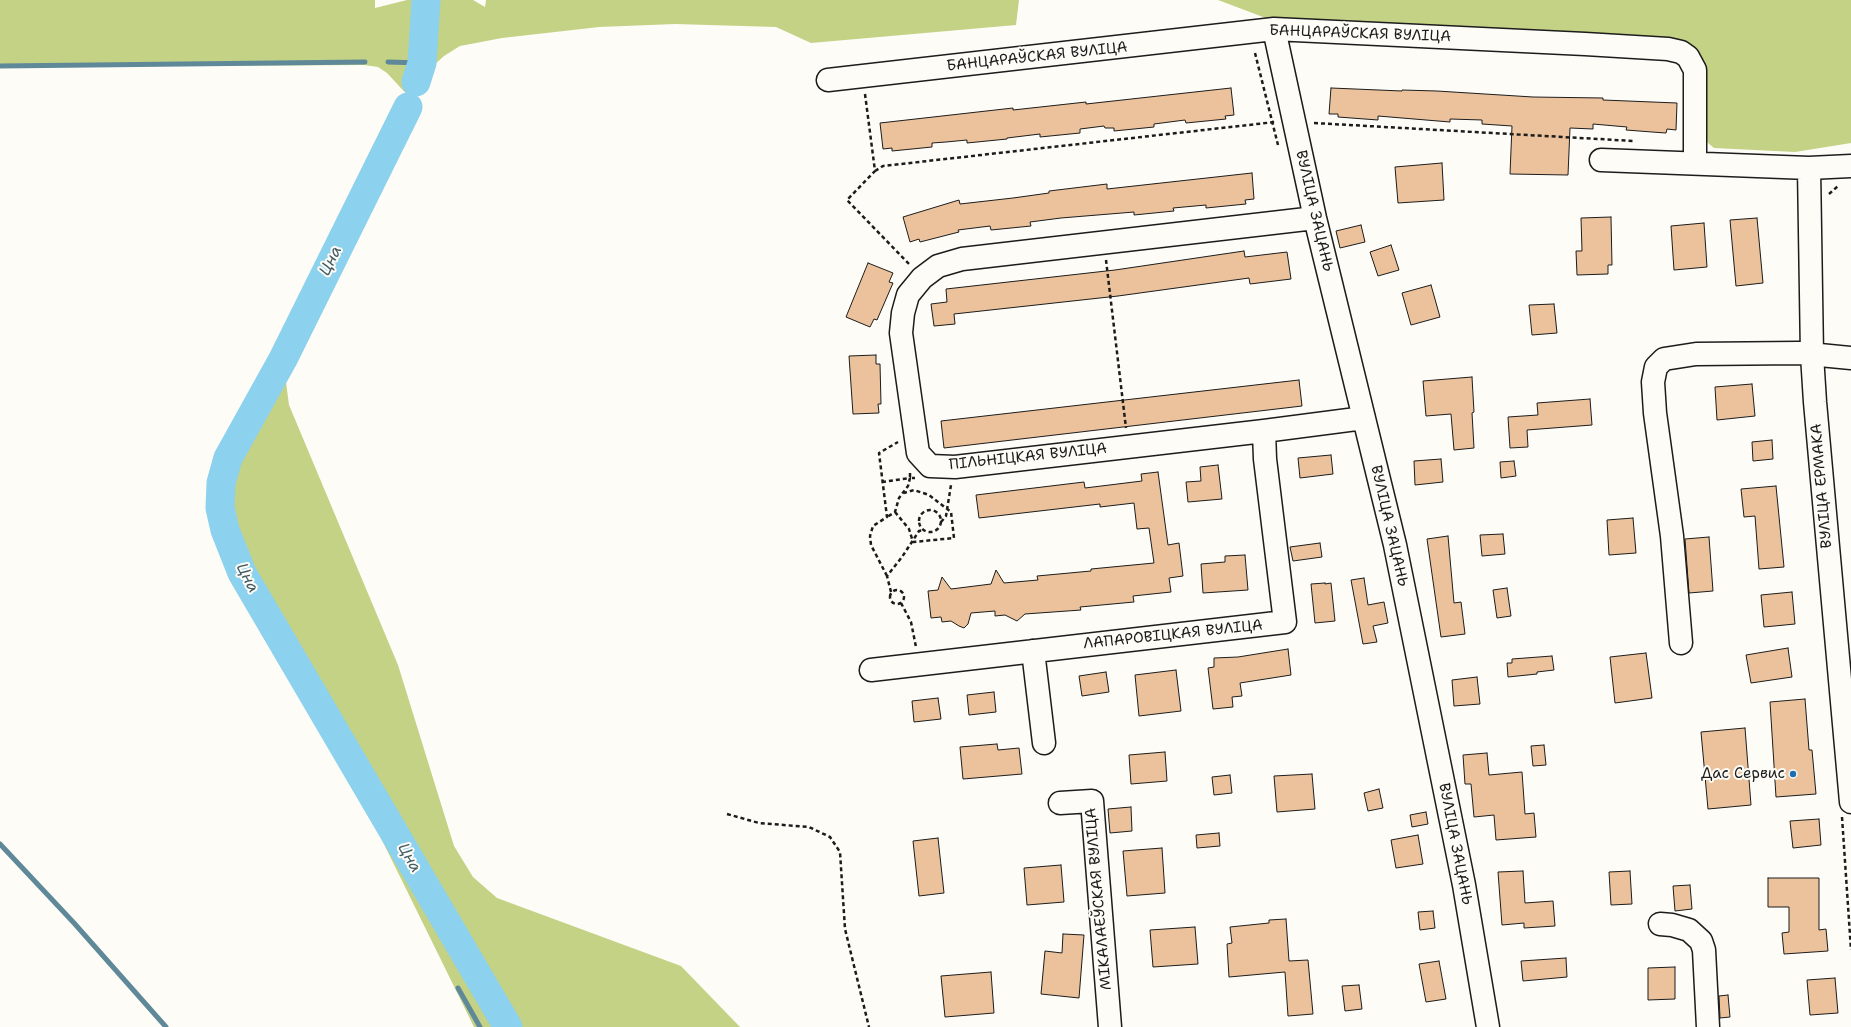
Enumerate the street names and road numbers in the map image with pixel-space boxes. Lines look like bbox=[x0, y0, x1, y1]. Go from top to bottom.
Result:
street label: БАНЦАРАЎСКАЯ ВУЛІЦА bbox=[1269, 22, 1451, 46]
street label: БАНЦАРАЎСКАЯ ВУЛІЦА bbox=[946, 39, 1128, 75]
street label: ВУЛІЦА ЗАЦАНЬ bbox=[1291, 149, 1337, 273]
street label: ВУЛІЦА ЕРМАКА bbox=[1808, 423, 1836, 549]
street label: ПІЛЬНІЦКАЯ ВУЛІЦА bbox=[948, 440, 1108, 474]
street label: ВУЛІЦА ЗАЦАНЬ bbox=[1366, 464, 1412, 588]
street label: ЛАПАРОВІЦКАЯ ВУЛІЦА bbox=[1082, 617, 1264, 653]
street label: ВУЛІЦА ЗАЦАНЬ bbox=[1434, 781, 1476, 907]
street label: МІКАЛАЕЎСКАЯ ВУЛІЦА bbox=[1082, 807, 1116, 991]

